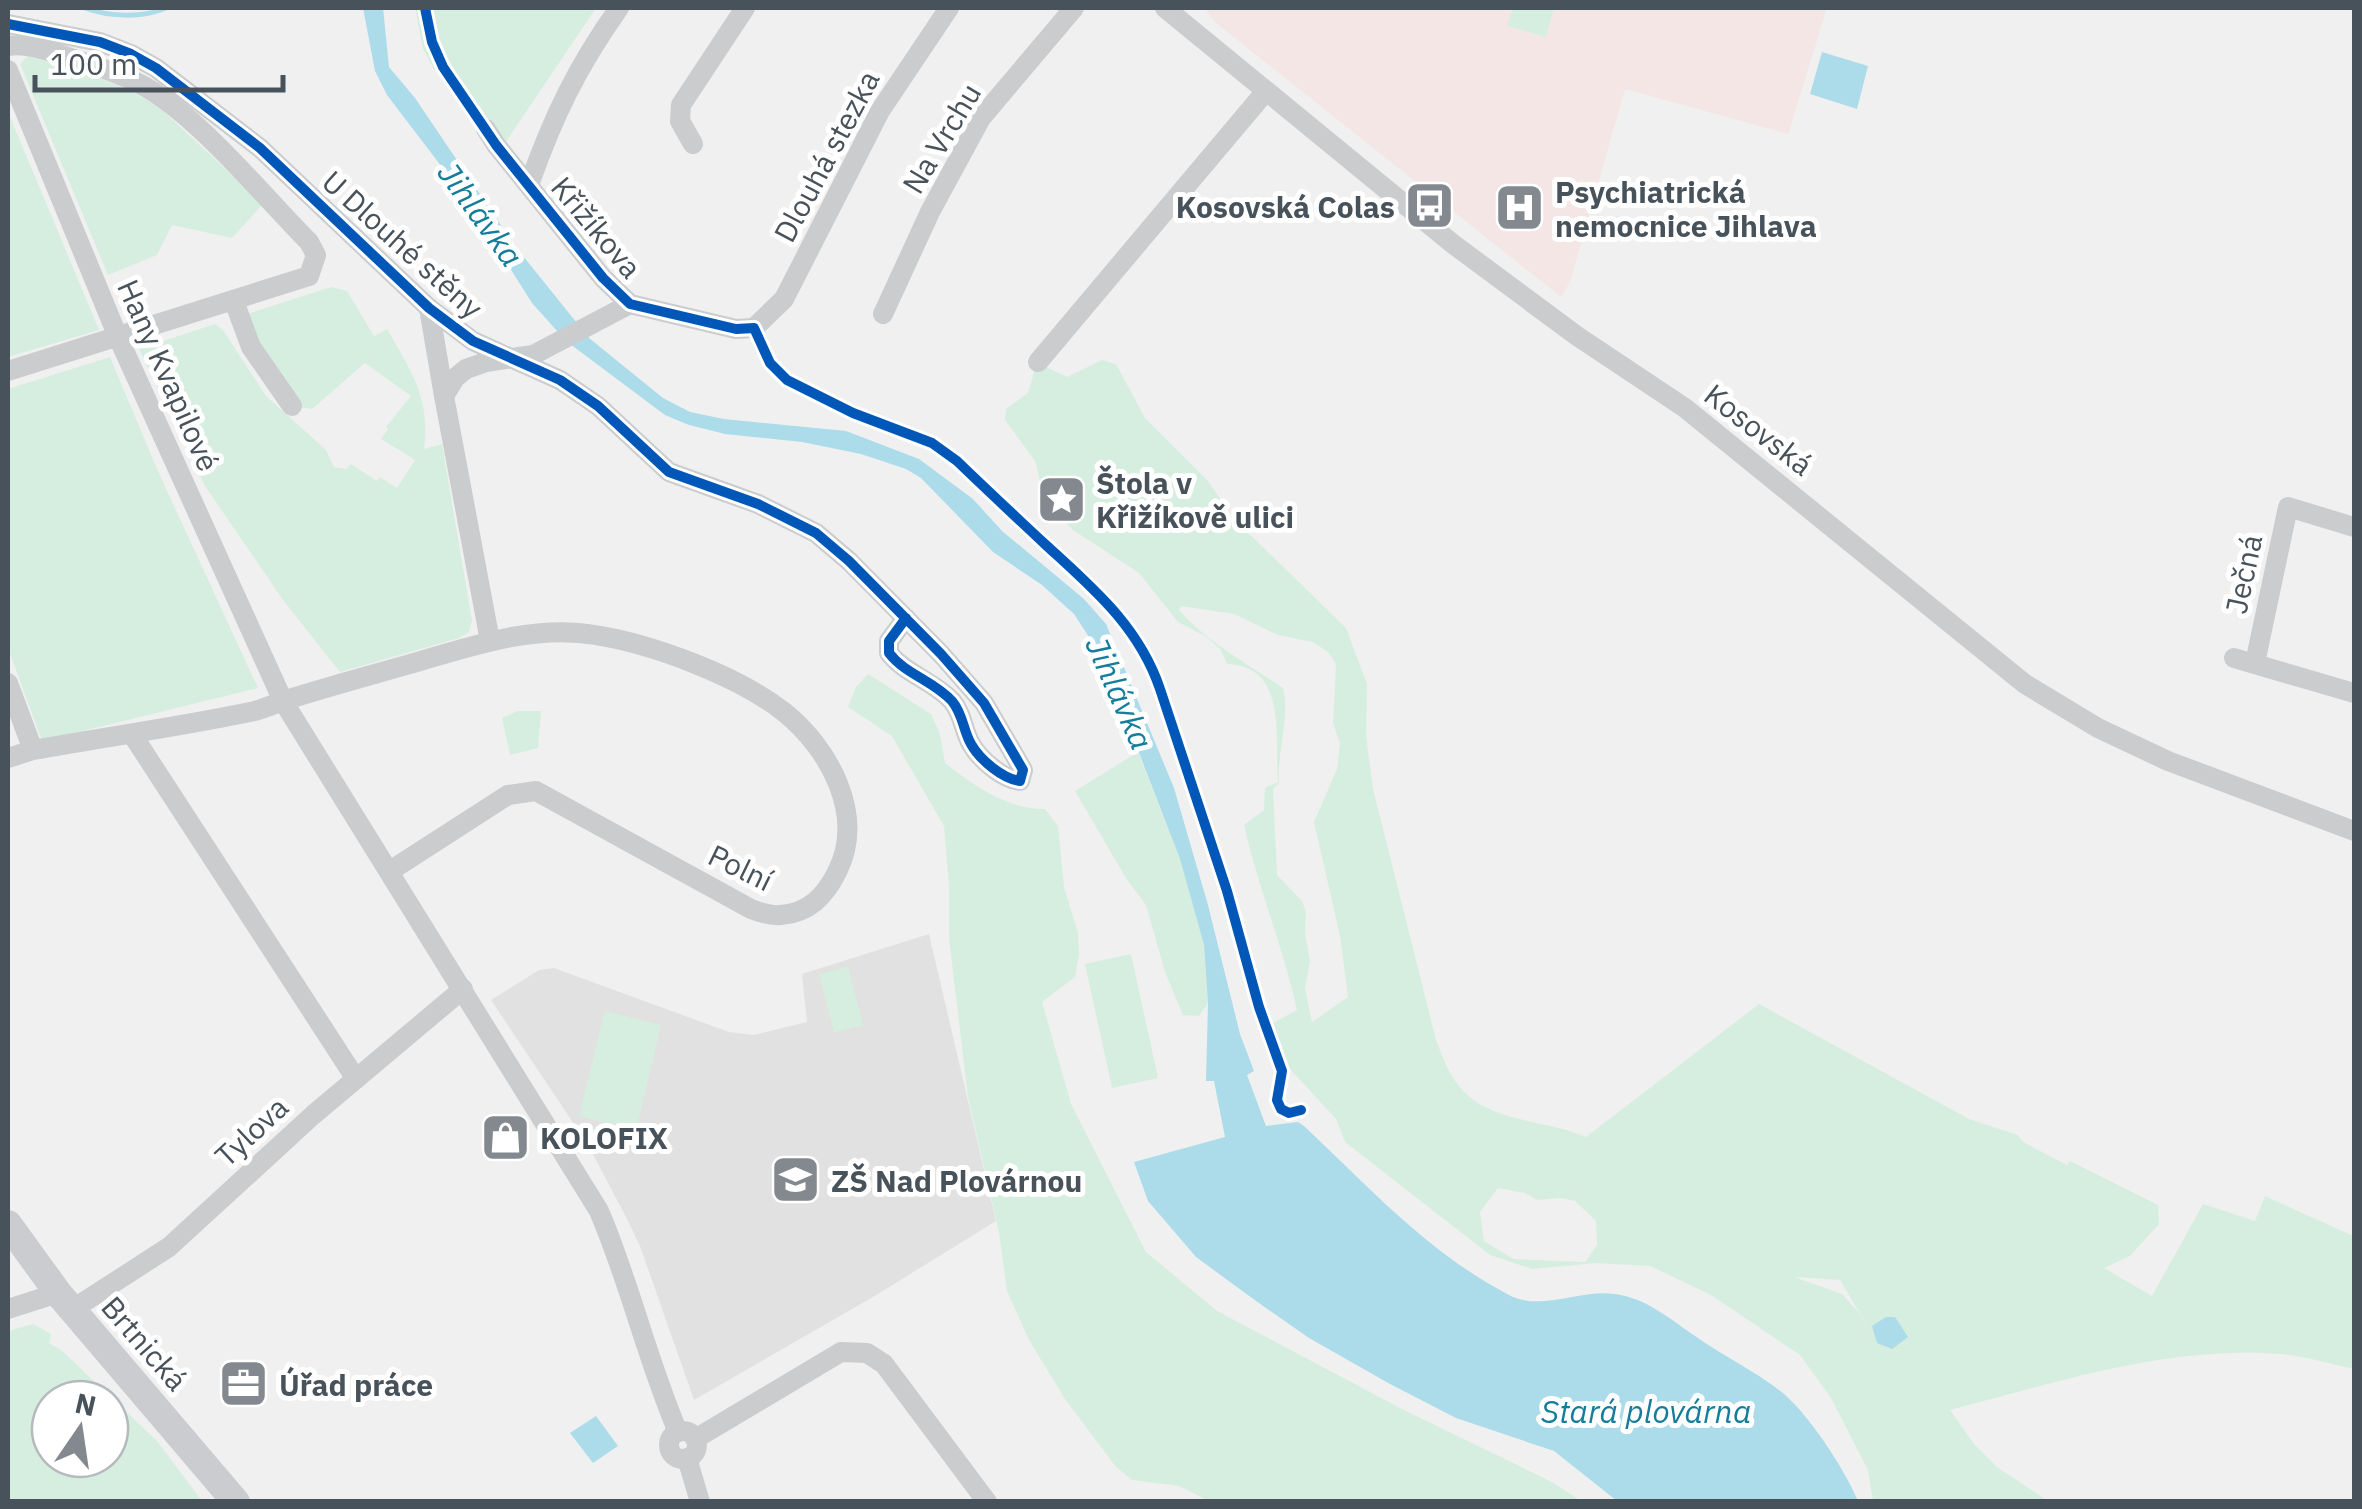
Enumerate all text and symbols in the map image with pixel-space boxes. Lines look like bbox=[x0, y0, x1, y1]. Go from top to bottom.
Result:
scale bar bbox=[35, 30, 282, 92]
text: 100 m bbox=[50, 44, 137, 83]
street label: Dlouhá stezka bbox=[764, 63, 888, 249]
street label: Na Vrchu bbox=[893, 76, 989, 200]
water label: Jihlávka bbox=[429, 153, 533, 275]
street label: U Dlouhé stěny bbox=[314, 162, 492, 326]
street label: Křižíkova bbox=[543, 168, 651, 286]
place label: Psychiatrická nemocnice Jihlava bbox=[1555, 172, 1817, 245]
bus stop icon: Kosovská Colas bbox=[1404, 180, 1456, 232]
hospital icon: Psychiatrická nemocnice Jihlava bbox=[1494, 182, 1546, 234]
place label: Kosovská Colas bbox=[1176, 187, 1395, 226]
street label: Hany Kvapilové bbox=[109, 273, 229, 477]
street label: Kosovská bbox=[1697, 374, 1821, 484]
place label: Štola v Křižíkově ulici bbox=[1096, 463, 1294, 536]
place icon: Štola v Křižíkově ulici bbox=[1035, 473, 1087, 525]
street label: Ječná bbox=[2216, 531, 2270, 617]
water label: Jihlávka bbox=[1077, 630, 1163, 756]
street label: Polní bbox=[702, 835, 780, 899]
street label: Tylova bbox=[206, 1087, 296, 1175]
shop icon: KOLOFIX bbox=[479, 1111, 531, 1163]
place label: KOLOFIX bbox=[540, 1118, 668, 1157]
school or university icon: ZŠ Nad Plovárnou bbox=[770, 1154, 822, 1206]
place label: ZŠ Nad Plovárnou bbox=[831, 1161, 1082, 1200]
street label: Brtnická bbox=[93, 1288, 197, 1398]
office icon: Úřad práce bbox=[218, 1358, 270, 1410]
place label: Úřad práce bbox=[279, 1365, 433, 1404]
north arrow bbox=[30, 1379, 130, 1479]
text: N bbox=[72, 1384, 100, 1424]
water label: Stará plovárna bbox=[1541, 1390, 1751, 1432]

